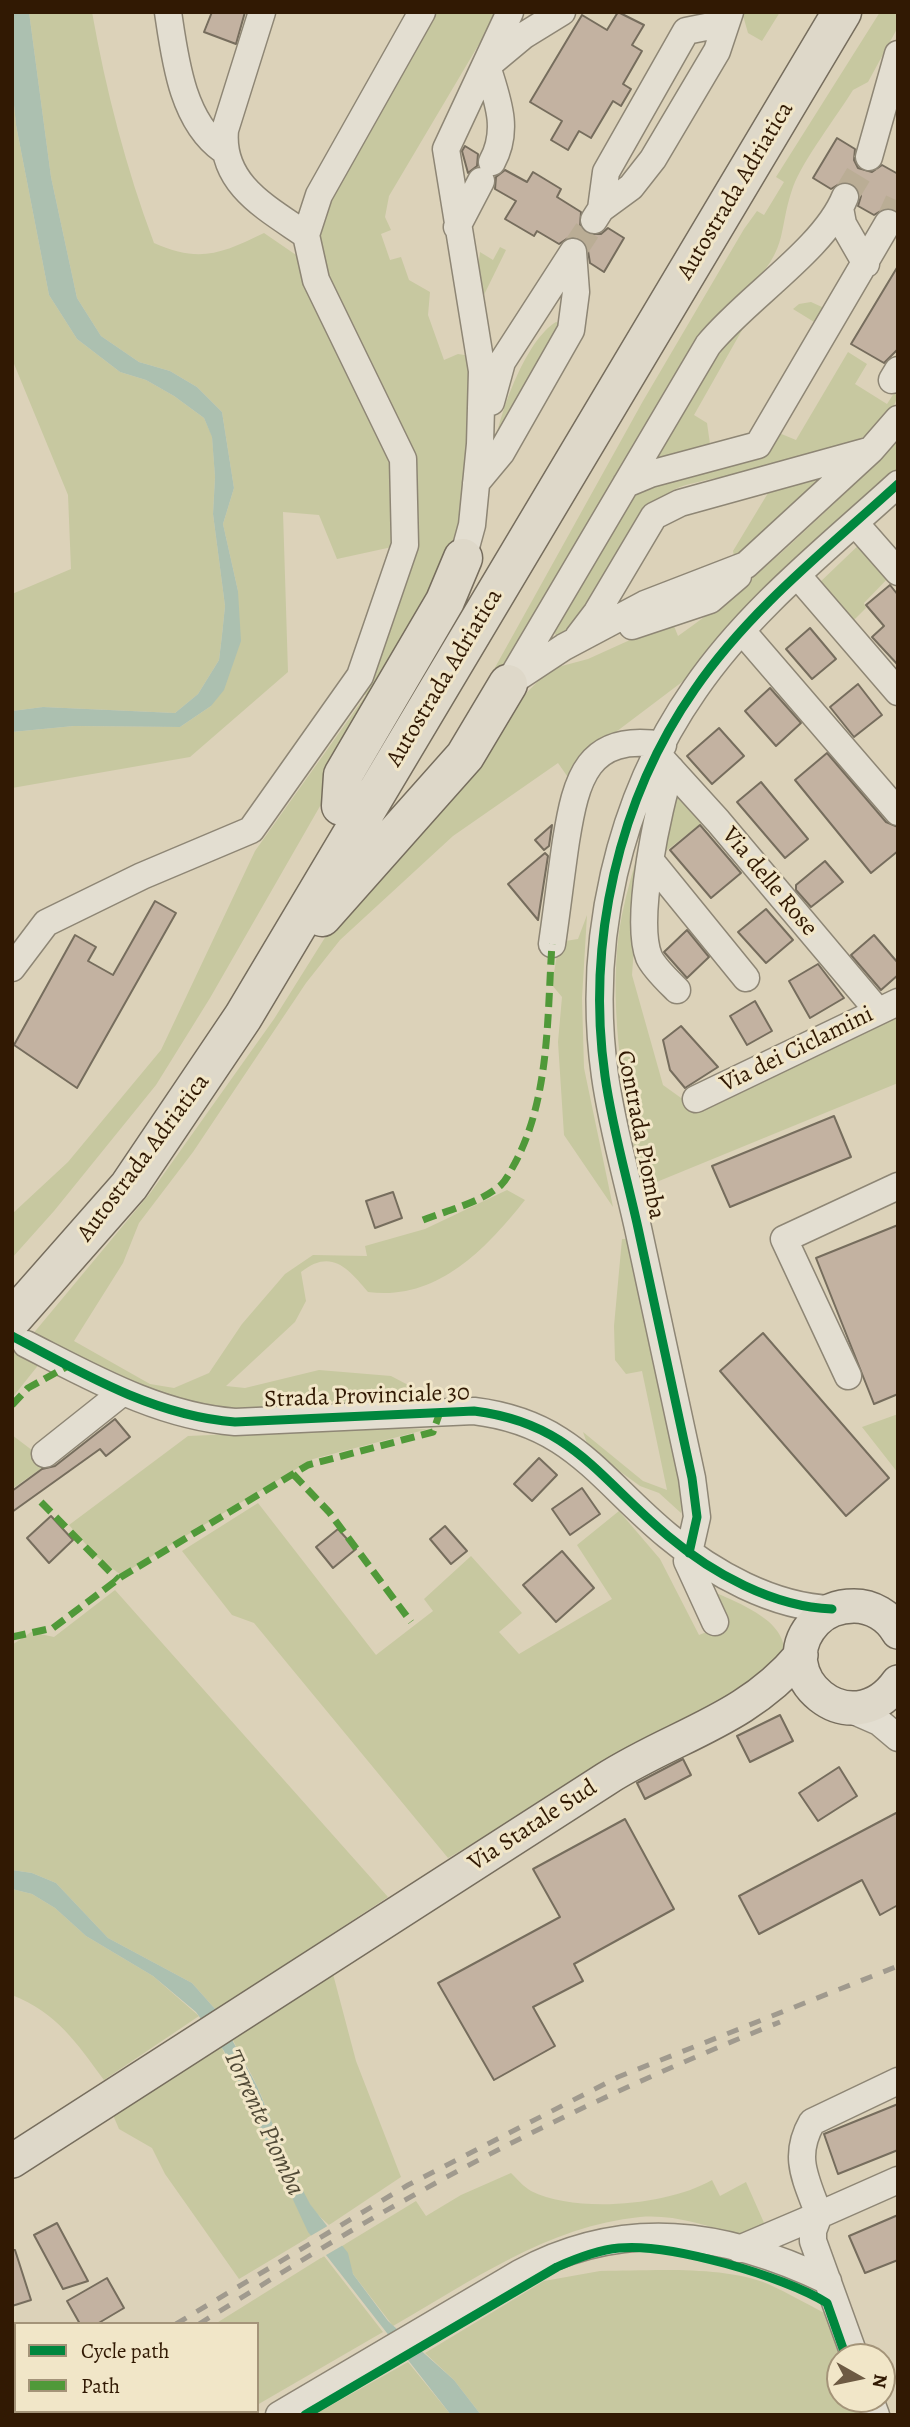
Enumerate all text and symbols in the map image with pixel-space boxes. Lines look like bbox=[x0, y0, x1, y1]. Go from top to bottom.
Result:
street label: Autostrada Adriatica bbox=[672, 97, 800, 285]
street label: Autostrada Adriatica bbox=[381, 584, 509, 772]
street label: Via delle Rose bbox=[715, 822, 823, 942]
street label: Via dei Ciclamini bbox=[716, 1001, 878, 1099]
street label: Contrada Piomba bbox=[609, 1048, 671, 1222]
street label: Autostrada Adriatica bbox=[72, 1069, 216, 1247]
street label: Strada Provinciale 30 bbox=[264, 1379, 470, 1415]
street label: Via Statale Sud bbox=[463, 1774, 603, 1878]
water label: Torrente Piomba bbox=[216, 2045, 310, 2201]
legend bbox=[14, 2322, 259, 2413]
text: Cycle path bbox=[81, 2337, 170, 2365]
north arrow bbox=[826, 2343, 896, 2413]
text: Path bbox=[81, 2372, 120, 2400]
text: N bbox=[866, 2372, 894, 2390]

